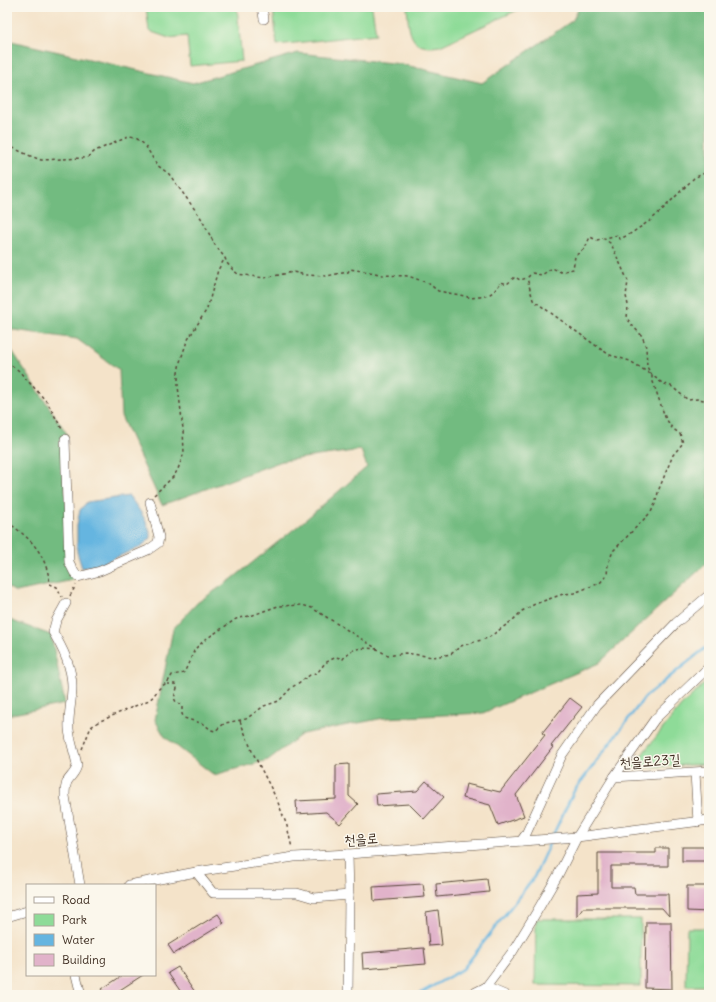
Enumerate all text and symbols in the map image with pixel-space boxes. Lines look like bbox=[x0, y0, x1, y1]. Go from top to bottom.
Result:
street label: 천을로23길 bbox=[619, 750, 682, 772]
street label: 천을로 bbox=[344, 829, 378, 849]
legend bbox=[26, 884, 156, 976]
text: Road bbox=[62, 892, 90, 907]
text: Park bbox=[62, 912, 87, 927]
text: Water bbox=[62, 932, 95, 947]
text: Building bbox=[62, 952, 106, 967]

